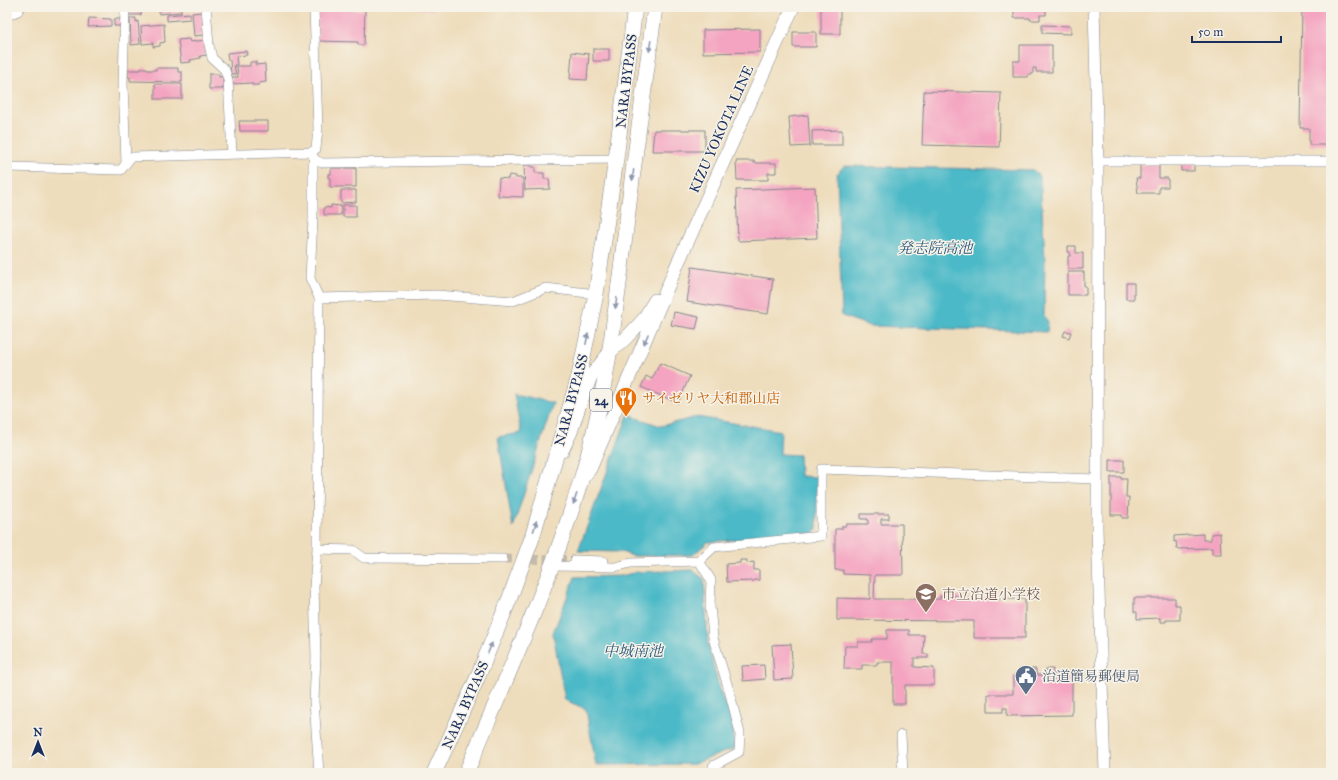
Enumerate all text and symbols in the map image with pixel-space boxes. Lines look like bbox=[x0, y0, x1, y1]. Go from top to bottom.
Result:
scale bar bbox=[1192, 18, 1281, 44]
text: 50 m bbox=[1198, 25, 1223, 39]
street label: NARA BYPASS bbox=[612, 33, 641, 129]
one-way arrow bbox=[647, 40, 653, 52]
street label: KIZU YOKOTA LINE bbox=[686, 63, 757, 196]
one-way arrow bbox=[629, 168, 636, 181]
water label: 発志院高池 bbox=[897, 239, 974, 257]
one-way arrow bbox=[613, 297, 619, 310]
one-way arrow bbox=[584, 333, 590, 345]
one-way arrow bbox=[642, 333, 649, 345]
street label: NARA BYPASS bbox=[551, 352, 592, 448]
restaurant icon: サイゼリヤ大和郡山店 bbox=[613, 385, 639, 418]
road number: 24 bbox=[590, 389, 612, 411]
place label: サイゼリヤ大和郡山店 bbox=[642, 390, 780, 407]
one-way arrow bbox=[572, 493, 578, 505]
one-way arrow bbox=[532, 520, 538, 532]
school or university icon: 市立治道小学校 bbox=[913, 581, 939, 614]
place label: 市立治道小学校 bbox=[942, 586, 1040, 603]
one-way arrow bbox=[487, 641, 493, 653]
water label: 中城南池 bbox=[603, 642, 665, 660]
street label: NARA BYPASS bbox=[438, 658, 493, 752]
public building icon: 治道簡易郵便局 bbox=[1013, 663, 1039, 696]
place label: 治道簡易郵便局 bbox=[1042, 668, 1140, 685]
north arrow bbox=[18, 722, 58, 762]
text: N bbox=[33, 726, 43, 739]

